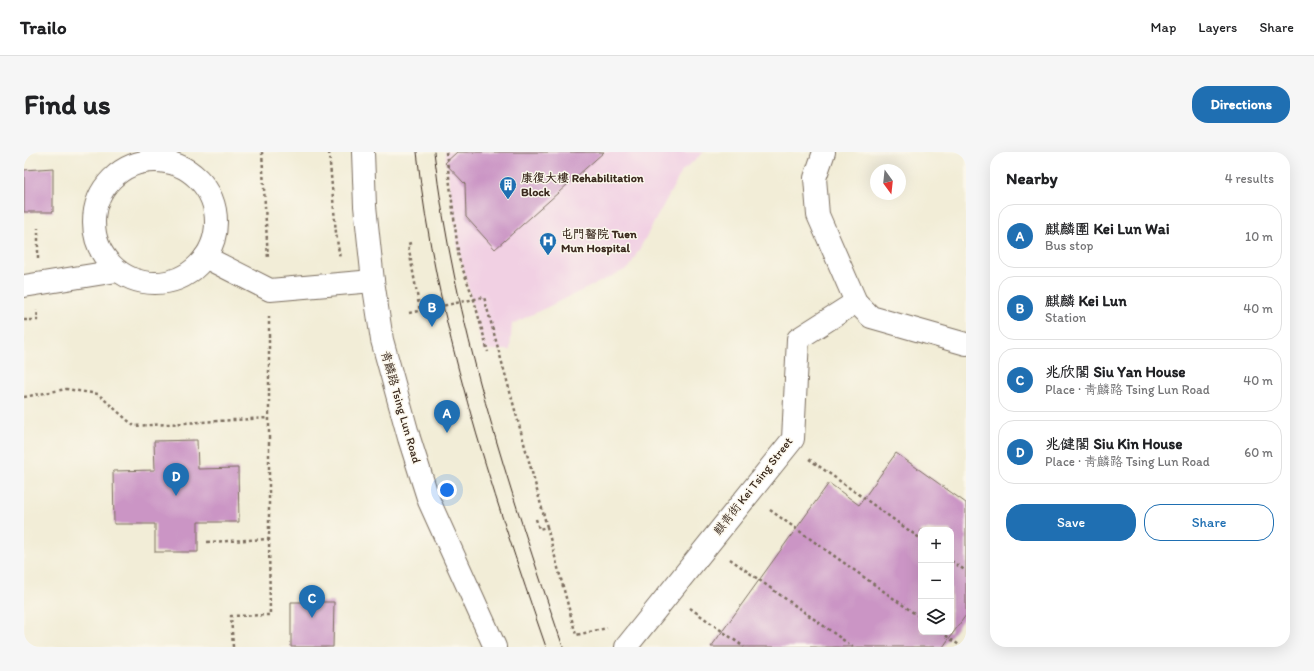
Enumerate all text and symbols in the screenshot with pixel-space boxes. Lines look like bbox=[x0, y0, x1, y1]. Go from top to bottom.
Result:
text: Trailo bbox=[20, 16, 67, 39]
text: Map bbox=[1151, 19, 1176, 36]
text: Layers bbox=[1198, 19, 1237, 36]
text: Share bbox=[1259, 19, 1294, 36]
button: Directions bbox=[1192, 86, 1290, 123]
text: Find us bbox=[24, 87, 111, 121]
north arrow bbox=[870, 164, 906, 200]
text: Nearby bbox=[1006, 168, 1058, 188]
place label: 康復大樓 Rehabilitation Block bbox=[521, 171, 644, 199]
text: 4 results bbox=[1225, 171, 1274, 186]
building icon: 康復大樓 Rehabilitation Block bbox=[498, 175, 518, 200]
text: 麒麟圍 Kei Lun Wai bbox=[1045, 220, 1170, 238]
place label: 屯門醫院 Tuen Mun Hospital bbox=[561, 227, 637, 256]
text: A bbox=[1016, 229, 1024, 244]
text: 10 m bbox=[1245, 229, 1273, 244]
hospital icon: 屯門醫院 Tuen Mun Hospital bbox=[538, 231, 558, 256]
text: Bus stop bbox=[1045, 238, 1093, 253]
text: 麒麟 Kei Lun bbox=[1045, 292, 1127, 310]
pin: B bbox=[419, 294, 445, 327]
text: B bbox=[1016, 301, 1024, 316]
text: 40 m bbox=[1243, 301, 1273, 316]
text: Station bbox=[1045, 310, 1086, 325]
street label: 青麟路 Tsing Lun Road bbox=[378, 349, 424, 465]
text: 兆欣閣 Siu Yan House bbox=[1045, 363, 1186, 381]
text: C bbox=[1016, 373, 1024, 388]
text: 40 m bbox=[1243, 373, 1273, 388]
text: Place · 青麟路 Tsing Lun Road bbox=[1045, 382, 1210, 397]
pin: A bbox=[434, 400, 460, 433]
street label: 麒青街 Kei Tsing Street bbox=[711, 434, 796, 538]
text: 兆健閣 Siu Kin House bbox=[1045, 435, 1182, 453]
text: D bbox=[1016, 445, 1024, 460]
text: 60 m bbox=[1244, 445, 1273, 460]
text: Place · 青麟路 Tsing Lun Road bbox=[1045, 454, 1210, 469]
pin: D bbox=[163, 463, 189, 496]
your location bbox=[437, 480, 457, 500]
button: Save bbox=[1006, 504, 1136, 541]
button: Share bbox=[1144, 504, 1274, 541]
map controls bbox=[918, 527, 954, 635]
button: + bbox=[918, 527, 954, 563]
button: − bbox=[918, 563, 954, 599]
pin: C bbox=[299, 585, 325, 618]
button: layers bbox=[918, 599, 954, 635]

